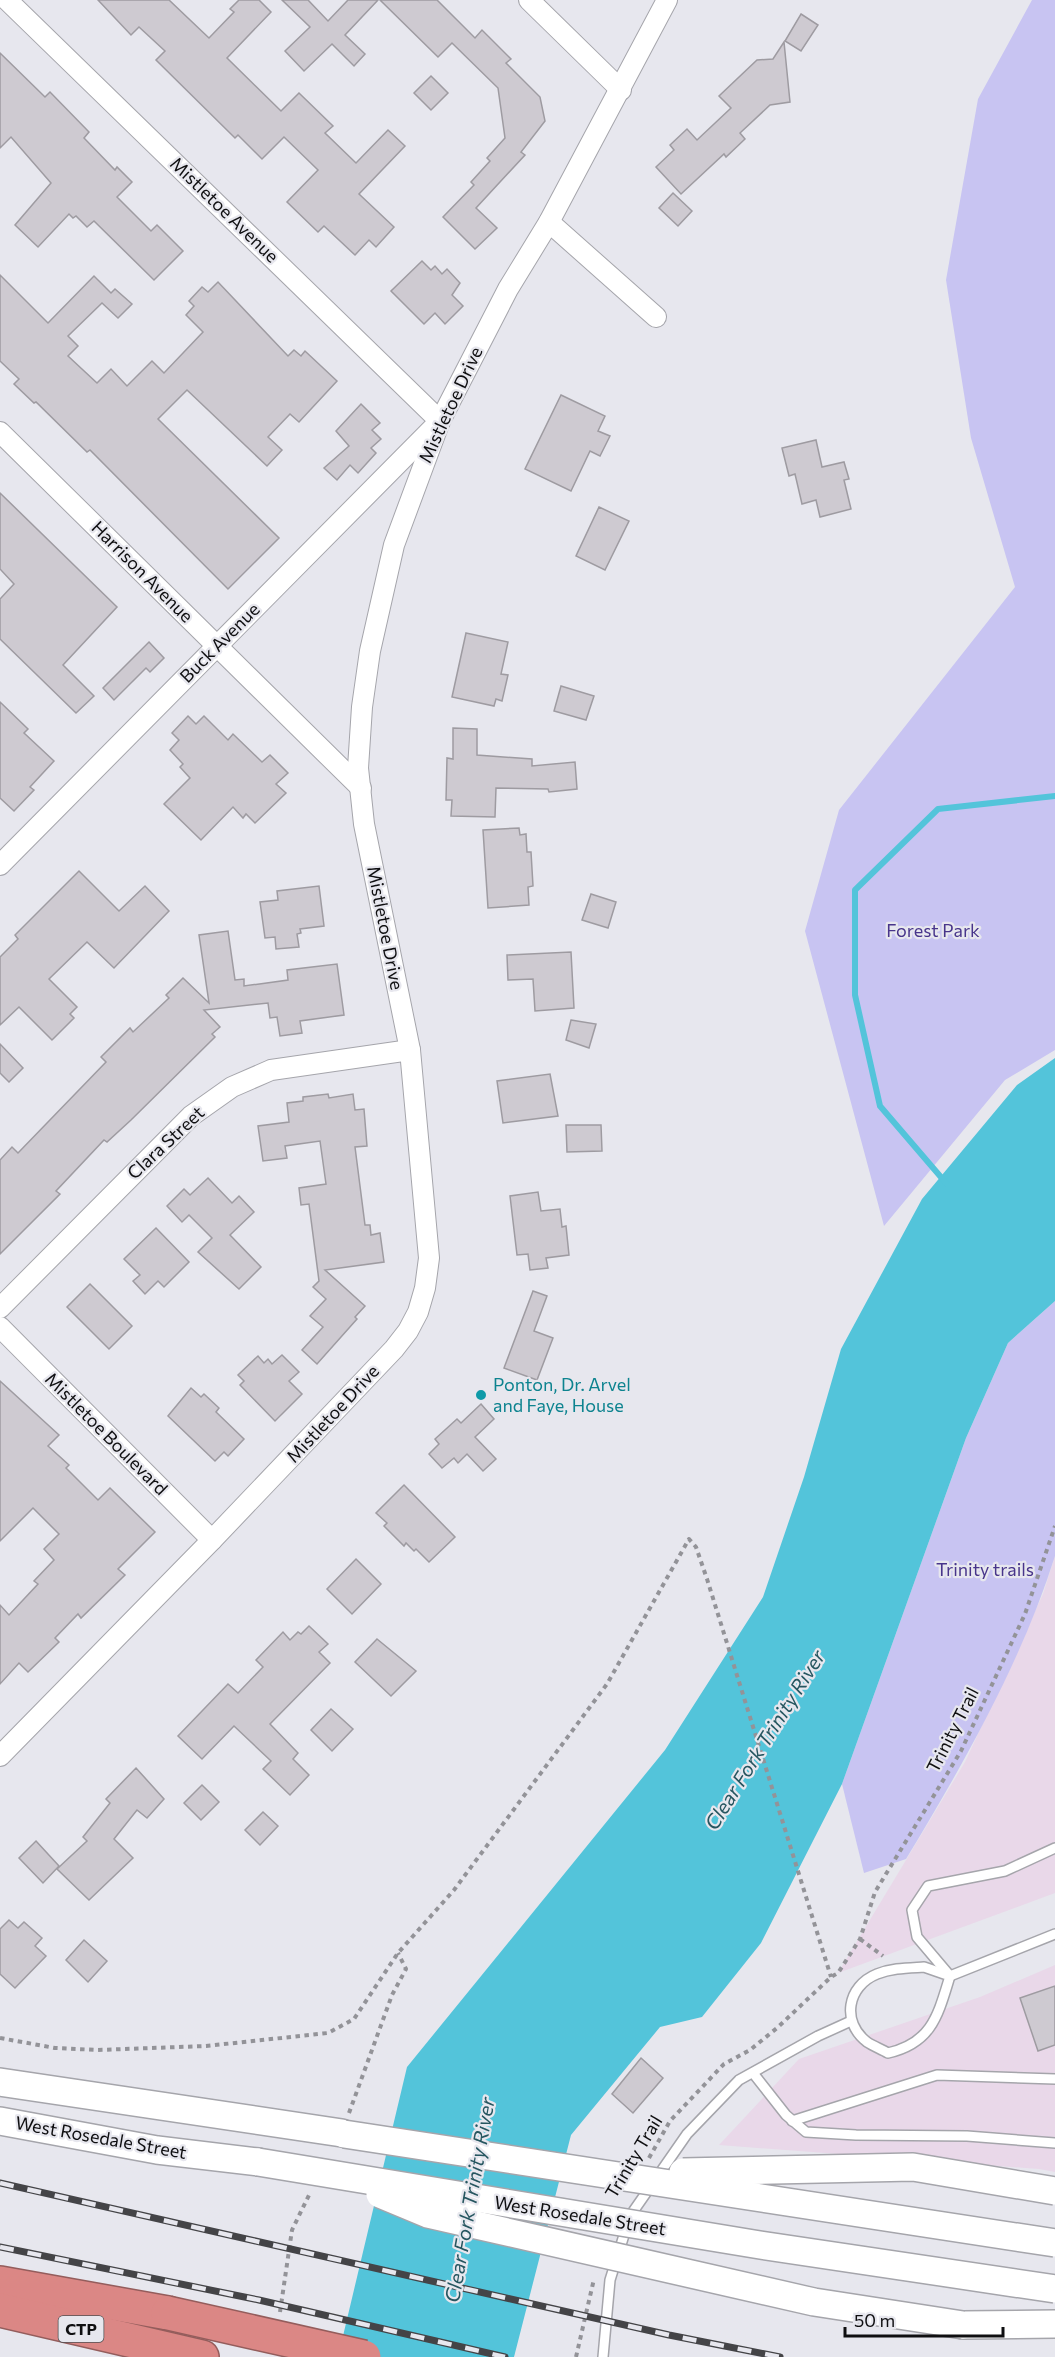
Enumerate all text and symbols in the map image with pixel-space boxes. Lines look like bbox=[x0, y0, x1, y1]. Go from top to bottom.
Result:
street label: Mistletoe Avenue bbox=[166, 152, 284, 267]
street label: Mistletoe Drive bbox=[414, 343, 487, 466]
street label: Harrison Avenue bbox=[87, 516, 198, 627]
street label: Buck Avenue bbox=[175, 598, 264, 687]
street label: Mistletoe Drive bbox=[363, 864, 409, 992]
park label: Forest Park bbox=[886, 919, 980, 941]
street label: Clara Street bbox=[122, 1101, 208, 1183]
street label: Mistletoe Drive bbox=[281, 1360, 383, 1467]
street label: Mistletoe Boulevard bbox=[41, 1367, 173, 1499]
place label: Ponton, Dr. Arvel and Faye, House bbox=[493, 1373, 631, 1416]
marker: Ponton, Dr. Arvel and Faye, House bbox=[474, 1388, 488, 1402]
park label: Trinity trails bbox=[936, 1558, 1034, 1580]
water label: Clear Fork Trinity River bbox=[699, 1644, 830, 1834]
street label: Trinity Trail bbox=[921, 1683, 983, 1776]
water label: Clear Fork Trinity River bbox=[439, 2095, 499, 2304]
street label: West Rosedale Street bbox=[14, 2111, 189, 2163]
street label: Trinity Trail bbox=[600, 2111, 666, 2202]
street label: West Rosedale Street bbox=[493, 2191, 668, 2239]
scale bar bbox=[845, 2300, 1002, 2338]
text: 50 m bbox=[854, 2309, 895, 2331]
road number: CTP bbox=[58, 2316, 104, 2342]

